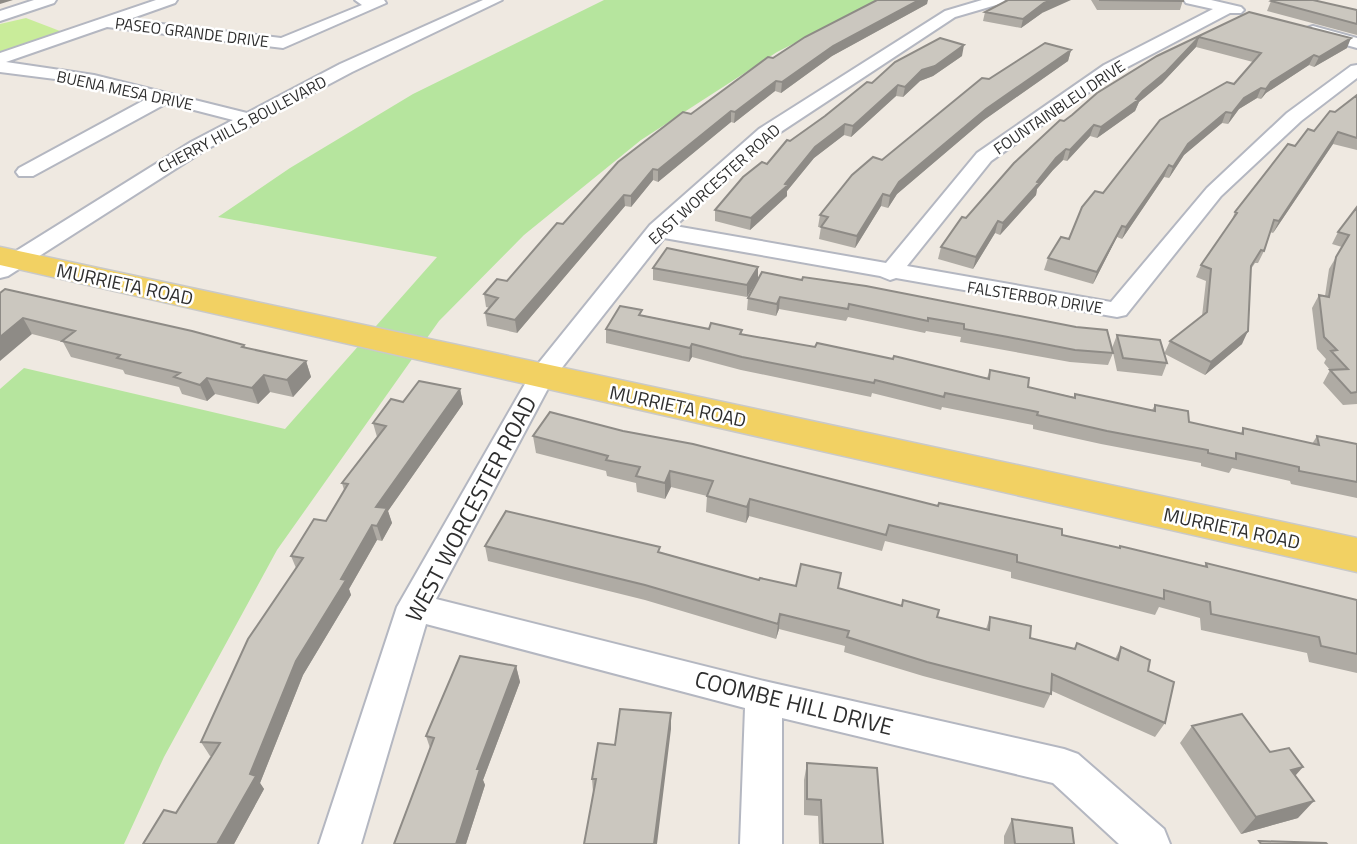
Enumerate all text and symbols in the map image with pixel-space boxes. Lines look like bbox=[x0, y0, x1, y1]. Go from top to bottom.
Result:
street label: PASEO GRANDE DRIVE bbox=[114, 11, 270, 53]
street label: FOUNTAINBLEU DRIVE bbox=[988, 54, 1130, 160]
street label: BUENA MESA DRIVE bbox=[55, 64, 196, 116]
street label: CHERRY HILLS BOULEVARD bbox=[153, 69, 331, 179]
street label: EAST WORCESTER ROAD bbox=[643, 118, 785, 250]
street label: MURRIETA ROAD bbox=[54, 255, 196, 312]
street label: FALSTERBOR DRIVE bbox=[965, 274, 1105, 320]
street label: MURRIETA ROAD bbox=[607, 377, 749, 434]
street label: WEST WORCESTER ROAD bbox=[396, 389, 545, 628]
street label: MURRIETA ROAD bbox=[1161, 499, 1303, 556]
street label: COOMBE HILL DRIVE bbox=[691, 661, 897, 744]

